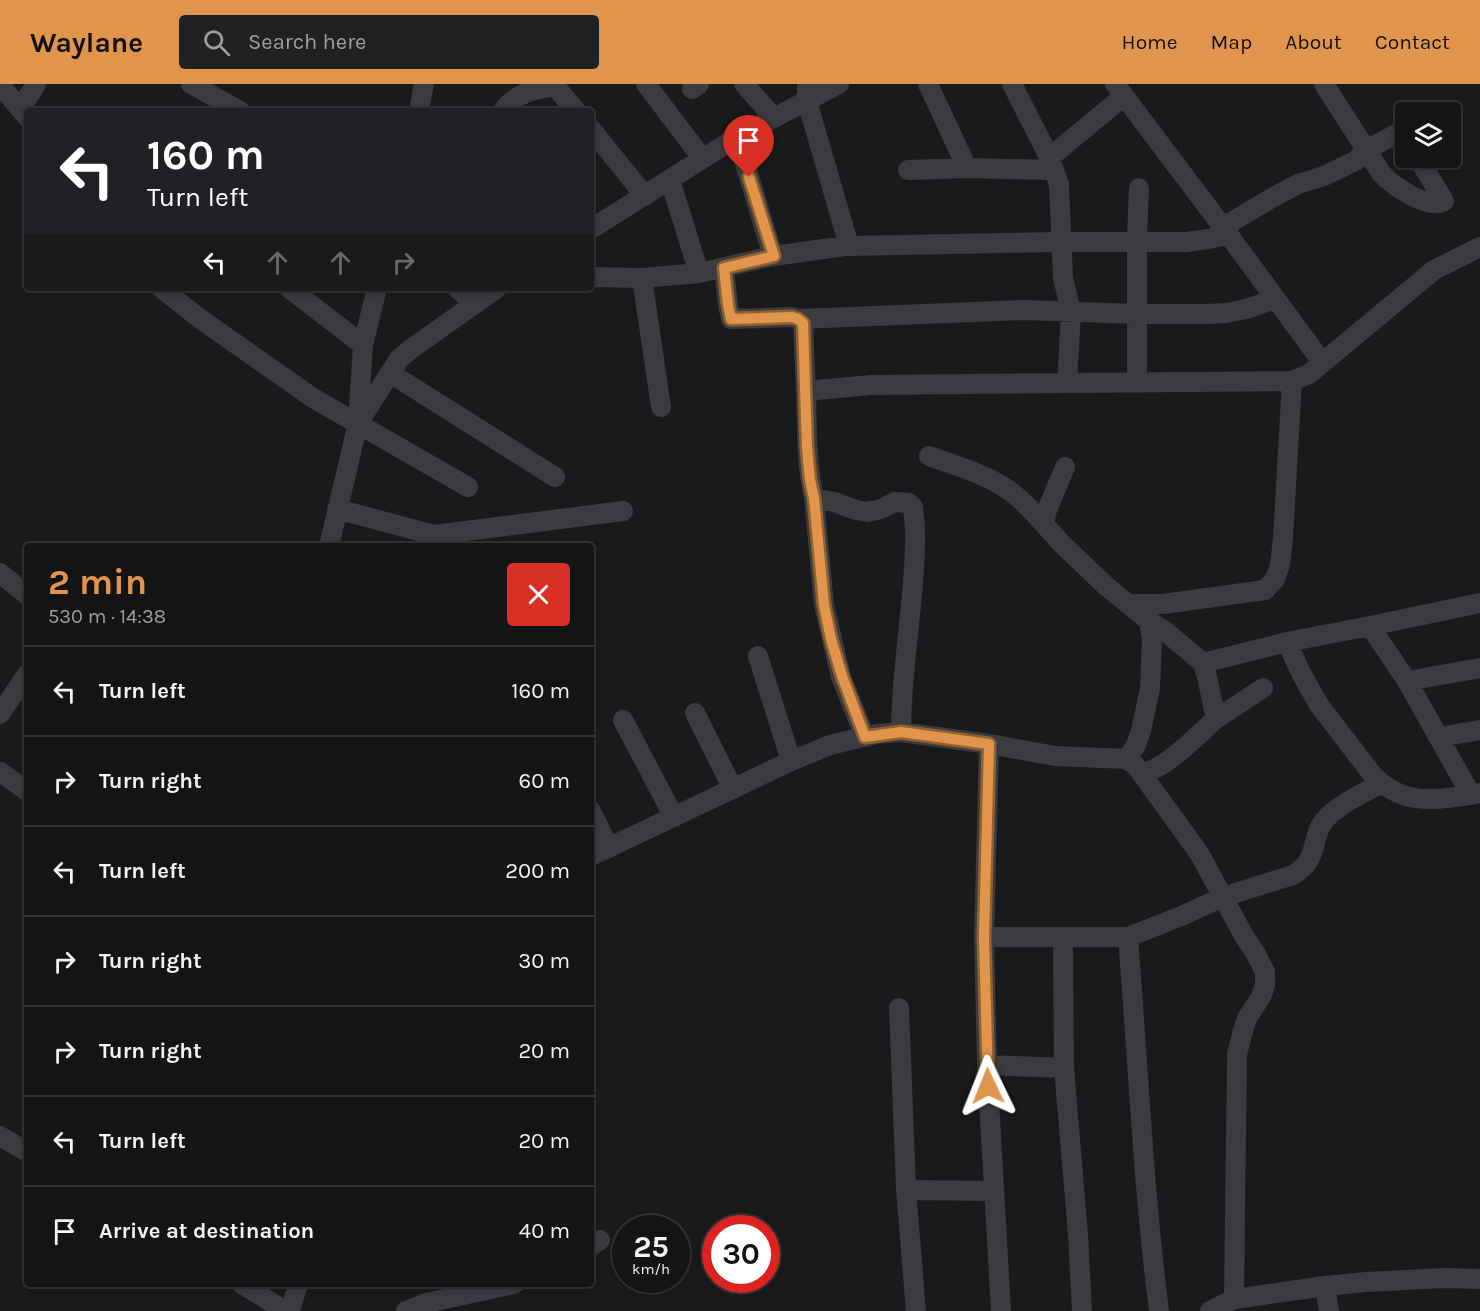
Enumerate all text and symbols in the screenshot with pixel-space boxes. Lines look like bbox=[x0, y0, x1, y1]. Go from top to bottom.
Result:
search box bbox=[179, 15, 599, 69]
text: Waylane bbox=[30, 26, 143, 59]
icon: search bbox=[200, 26, 233, 59]
text: Search here bbox=[248, 29, 366, 55]
text: Home bbox=[1122, 30, 1178, 54]
text: Map bbox=[1211, 30, 1252, 54]
text: About bbox=[1285, 30, 1342, 54]
text: Contact bbox=[1375, 30, 1450, 54]
map controls bbox=[1395, 102, 1461, 168]
button: layers bbox=[1395, 102, 1461, 168]
pin bbox=[723, 115, 774, 177]
icon: arrive bbox=[732, 124, 765, 157]
text: 160 m bbox=[147, 130, 265, 180]
icon: left bbox=[48, 132, 126, 210]
text: Turn left bbox=[147, 181, 248, 213]
icon: left bbox=[198, 246, 231, 279]
icon: ahead bbox=[261, 246, 294, 279]
icon: ahead bbox=[324, 246, 357, 279]
icon: right bbox=[387, 246, 420, 279]
text: 2 min bbox=[48, 561, 147, 603]
button: close bbox=[507, 563, 570, 626]
text: 530 m · 14:38 bbox=[48, 605, 166, 628]
icon: left bbox=[48, 675, 81, 708]
text: Turn left bbox=[99, 678, 186, 704]
text: 160 m bbox=[511, 678, 570, 704]
icon: right bbox=[48, 765, 81, 798]
text: Turn right bbox=[99, 768, 202, 794]
text: 60 m bbox=[519, 768, 570, 794]
icon: left bbox=[48, 855, 81, 888]
text: Turn left bbox=[99, 858, 186, 884]
text: 200 m bbox=[505, 858, 570, 884]
icon: right bbox=[48, 945, 81, 978]
text: Turn right bbox=[99, 948, 202, 974]
text: 30 m bbox=[518, 948, 570, 974]
icon: right bbox=[48, 1035, 81, 1068]
text: Turn right bbox=[99, 1038, 202, 1064]
text: 20 m bbox=[518, 1038, 570, 1064]
position arrow bbox=[956, 1054, 1020, 1118]
icon: left bbox=[48, 1125, 81, 1158]
text: Turn left bbox=[99, 1128, 186, 1154]
text: 20 m bbox=[518, 1128, 570, 1154]
icon: arrive bbox=[48, 1215, 81, 1248]
speed limit sign: 30 bbox=[702, 1215, 780, 1293]
text: Arrive at destination bbox=[99, 1218, 314, 1244]
text: 40 m bbox=[519, 1218, 570, 1244]
text: 25 bbox=[633, 1229, 669, 1265]
text: km/h bbox=[632, 1260, 670, 1278]

